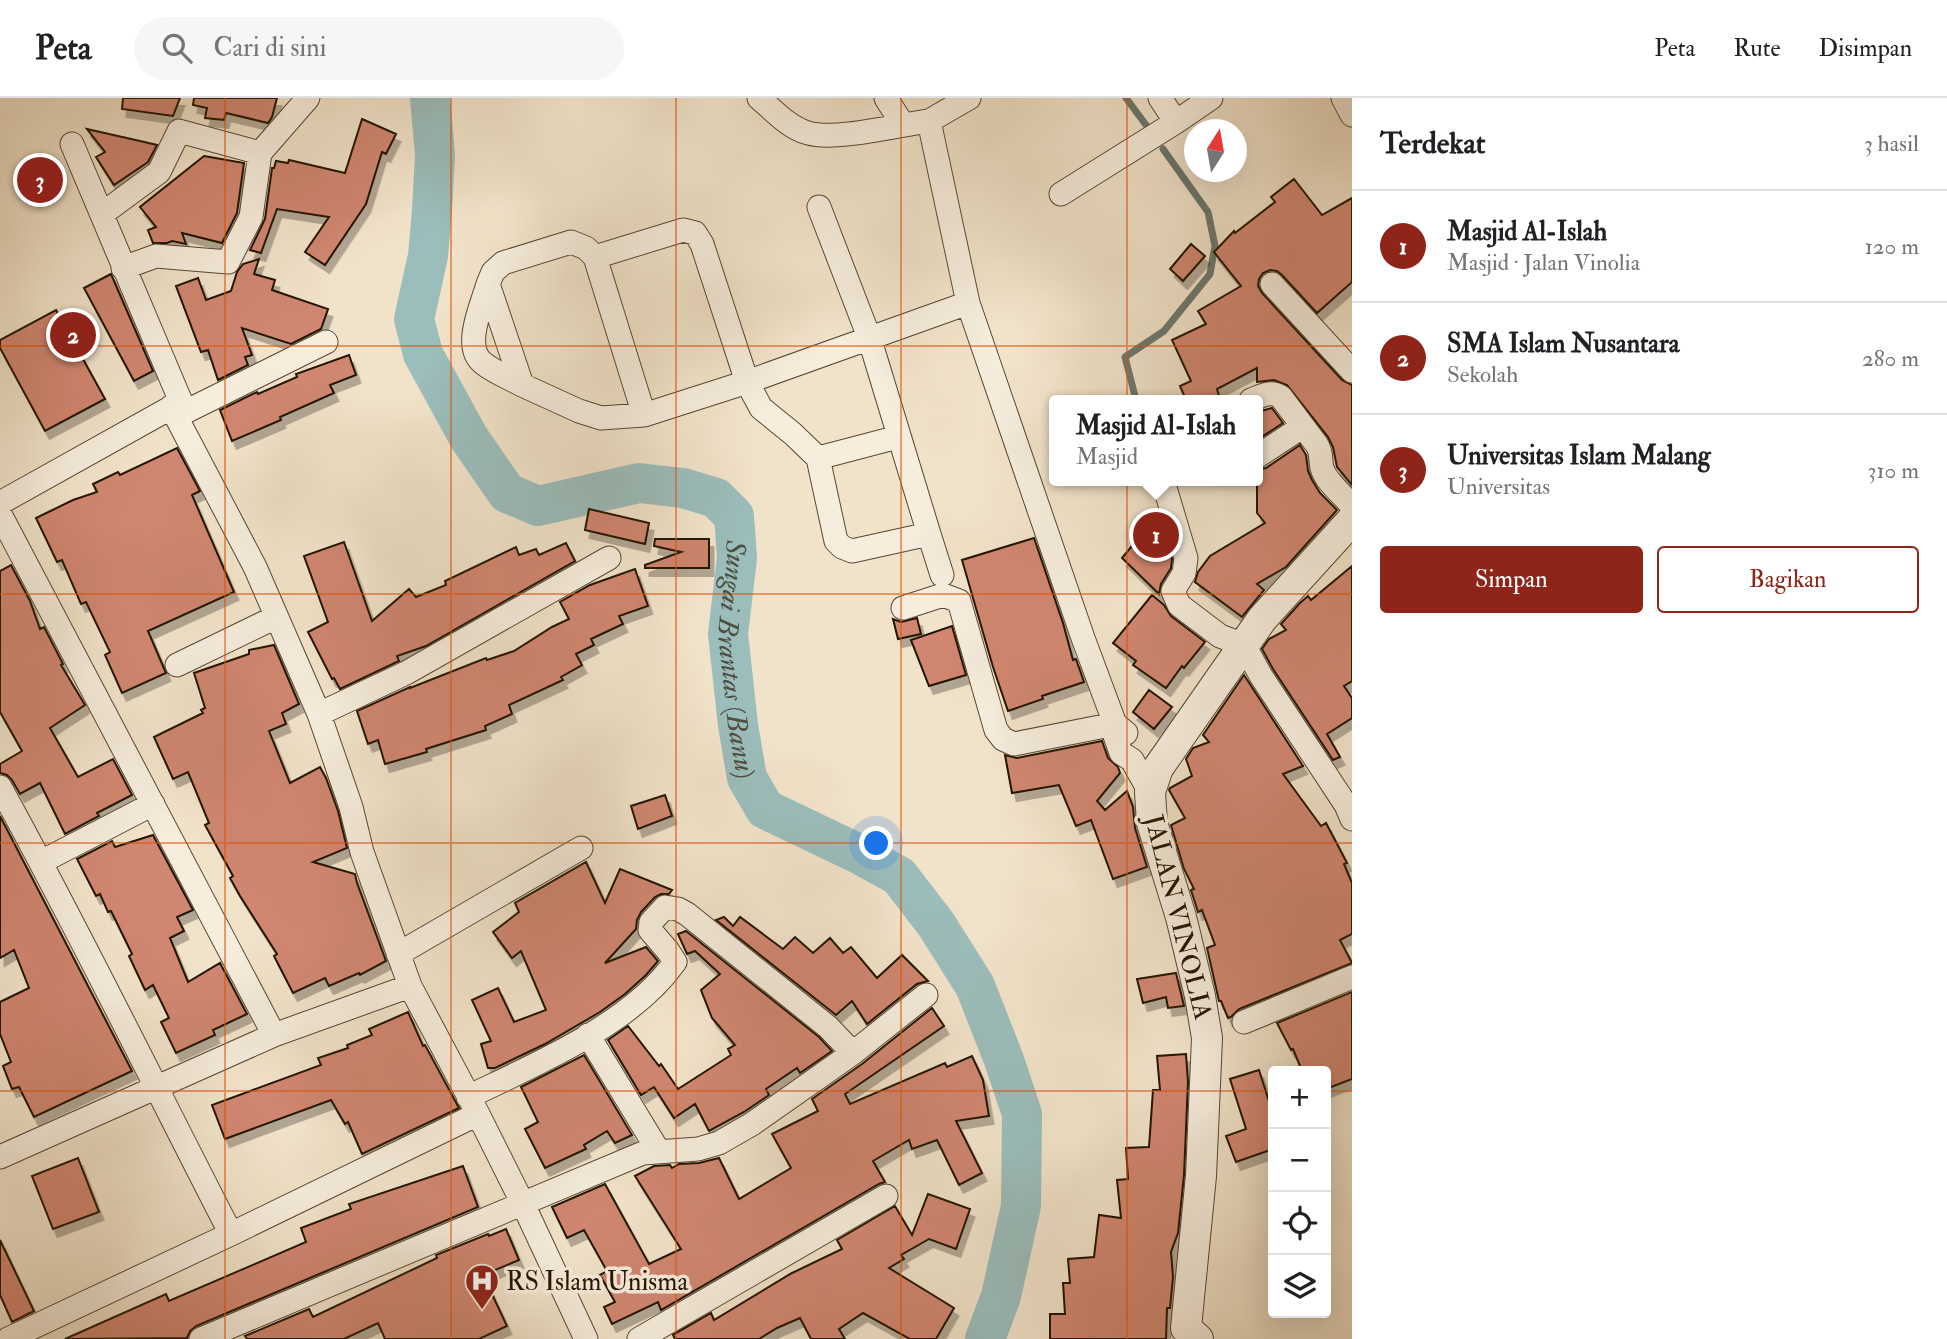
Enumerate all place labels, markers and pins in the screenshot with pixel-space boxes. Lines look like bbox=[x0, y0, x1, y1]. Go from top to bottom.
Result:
pin: 3 bbox=[17, 154, 63, 206]
pin: 2 bbox=[50, 309, 96, 361]
pin: 1 bbox=[1133, 509, 1179, 561]
hospital icon: RS Islam Unisma bbox=[463, 1262, 501, 1311]
place label: RS Islam Unisma bbox=[506, 1266, 688, 1298]

